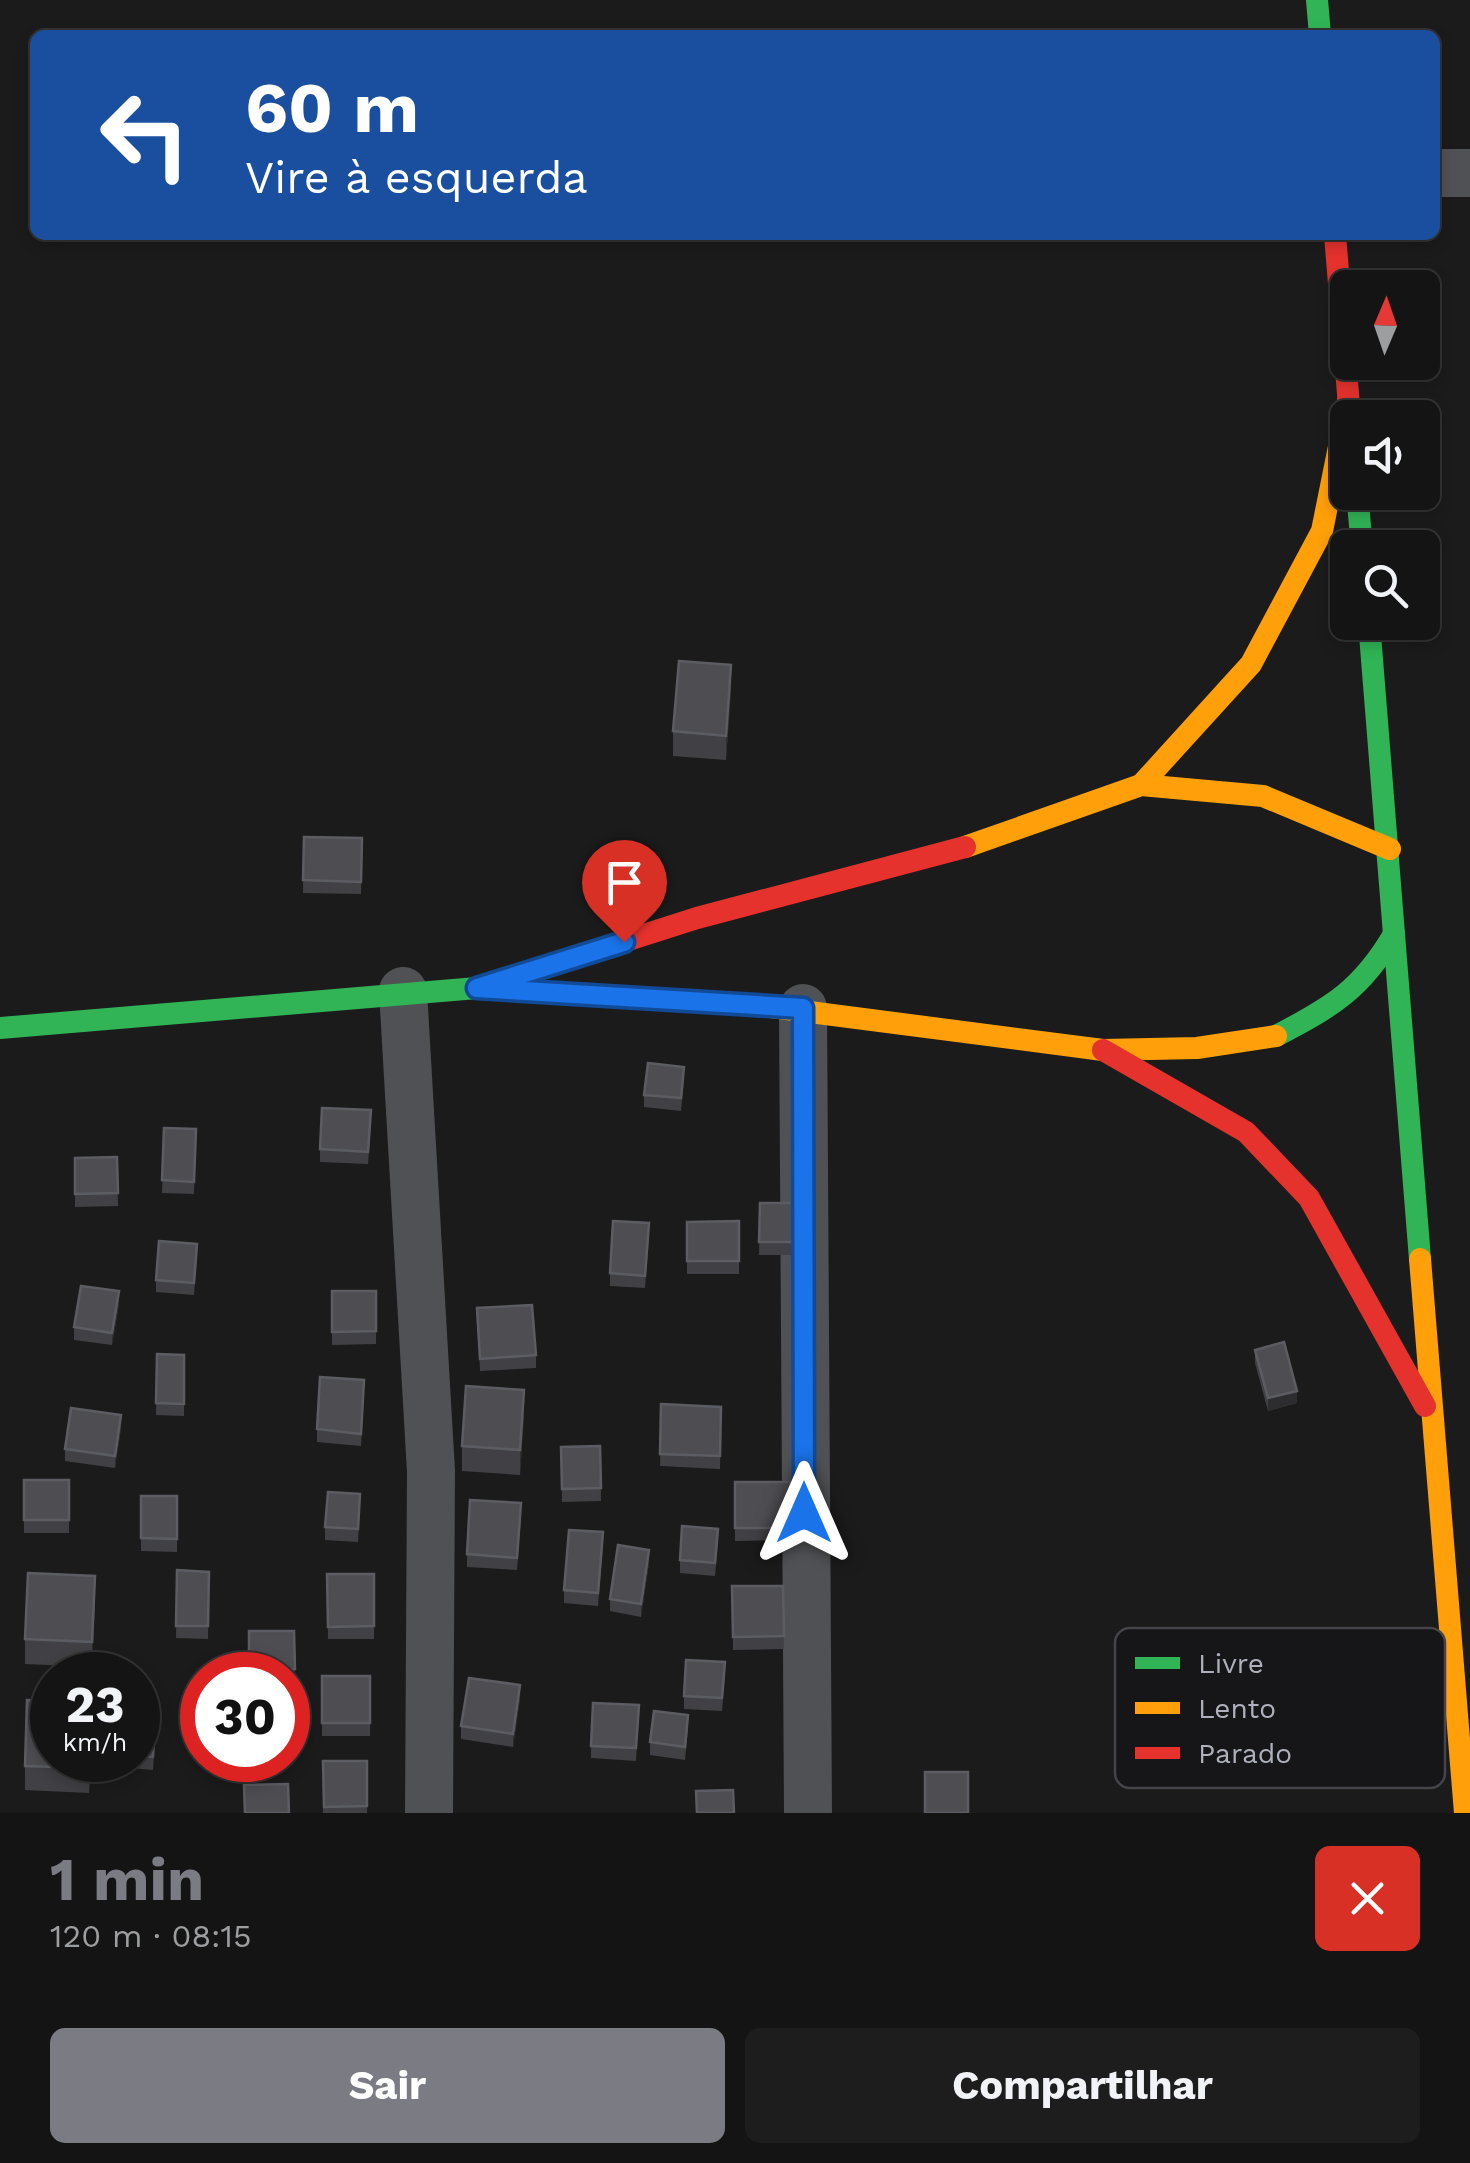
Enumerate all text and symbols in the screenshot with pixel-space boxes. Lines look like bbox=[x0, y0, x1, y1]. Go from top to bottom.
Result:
text: 60 m bbox=[245, 67, 419, 149]
icon: left bbox=[80, 70, 210, 200]
text: Vire à esquerda bbox=[245, 151, 588, 204]
north arrow bbox=[1330, 270, 1440, 380]
map controls bbox=[1330, 270, 1440, 640]
button: sound bbox=[1330, 400, 1440, 510]
button: search bbox=[1330, 530, 1440, 640]
pin bbox=[582, 840, 667, 943]
icon: arrive bbox=[597, 855, 652, 910]
position arrow bbox=[752, 1461, 856, 1565]
legend bbox=[1115, 1628, 1445, 1788]
text: Livre bbox=[1198, 1647, 1264, 1680]
speed limit sign: 30 bbox=[180, 1652, 310, 1782]
text: 23 bbox=[65, 1675, 125, 1734]
text: Lento bbox=[1198, 1692, 1276, 1725]
text: km/h bbox=[63, 1728, 127, 1757]
text: Parado bbox=[1198, 1737, 1292, 1770]
text: 1 min bbox=[50, 1844, 204, 1915]
button: close bbox=[1315, 1846, 1420, 1951]
text: 120 m · 08:15 bbox=[50, 1917, 252, 1955]
button: Sair bbox=[50, 2028, 725, 2143]
button: Compartilhar bbox=[745, 2028, 1420, 2143]

